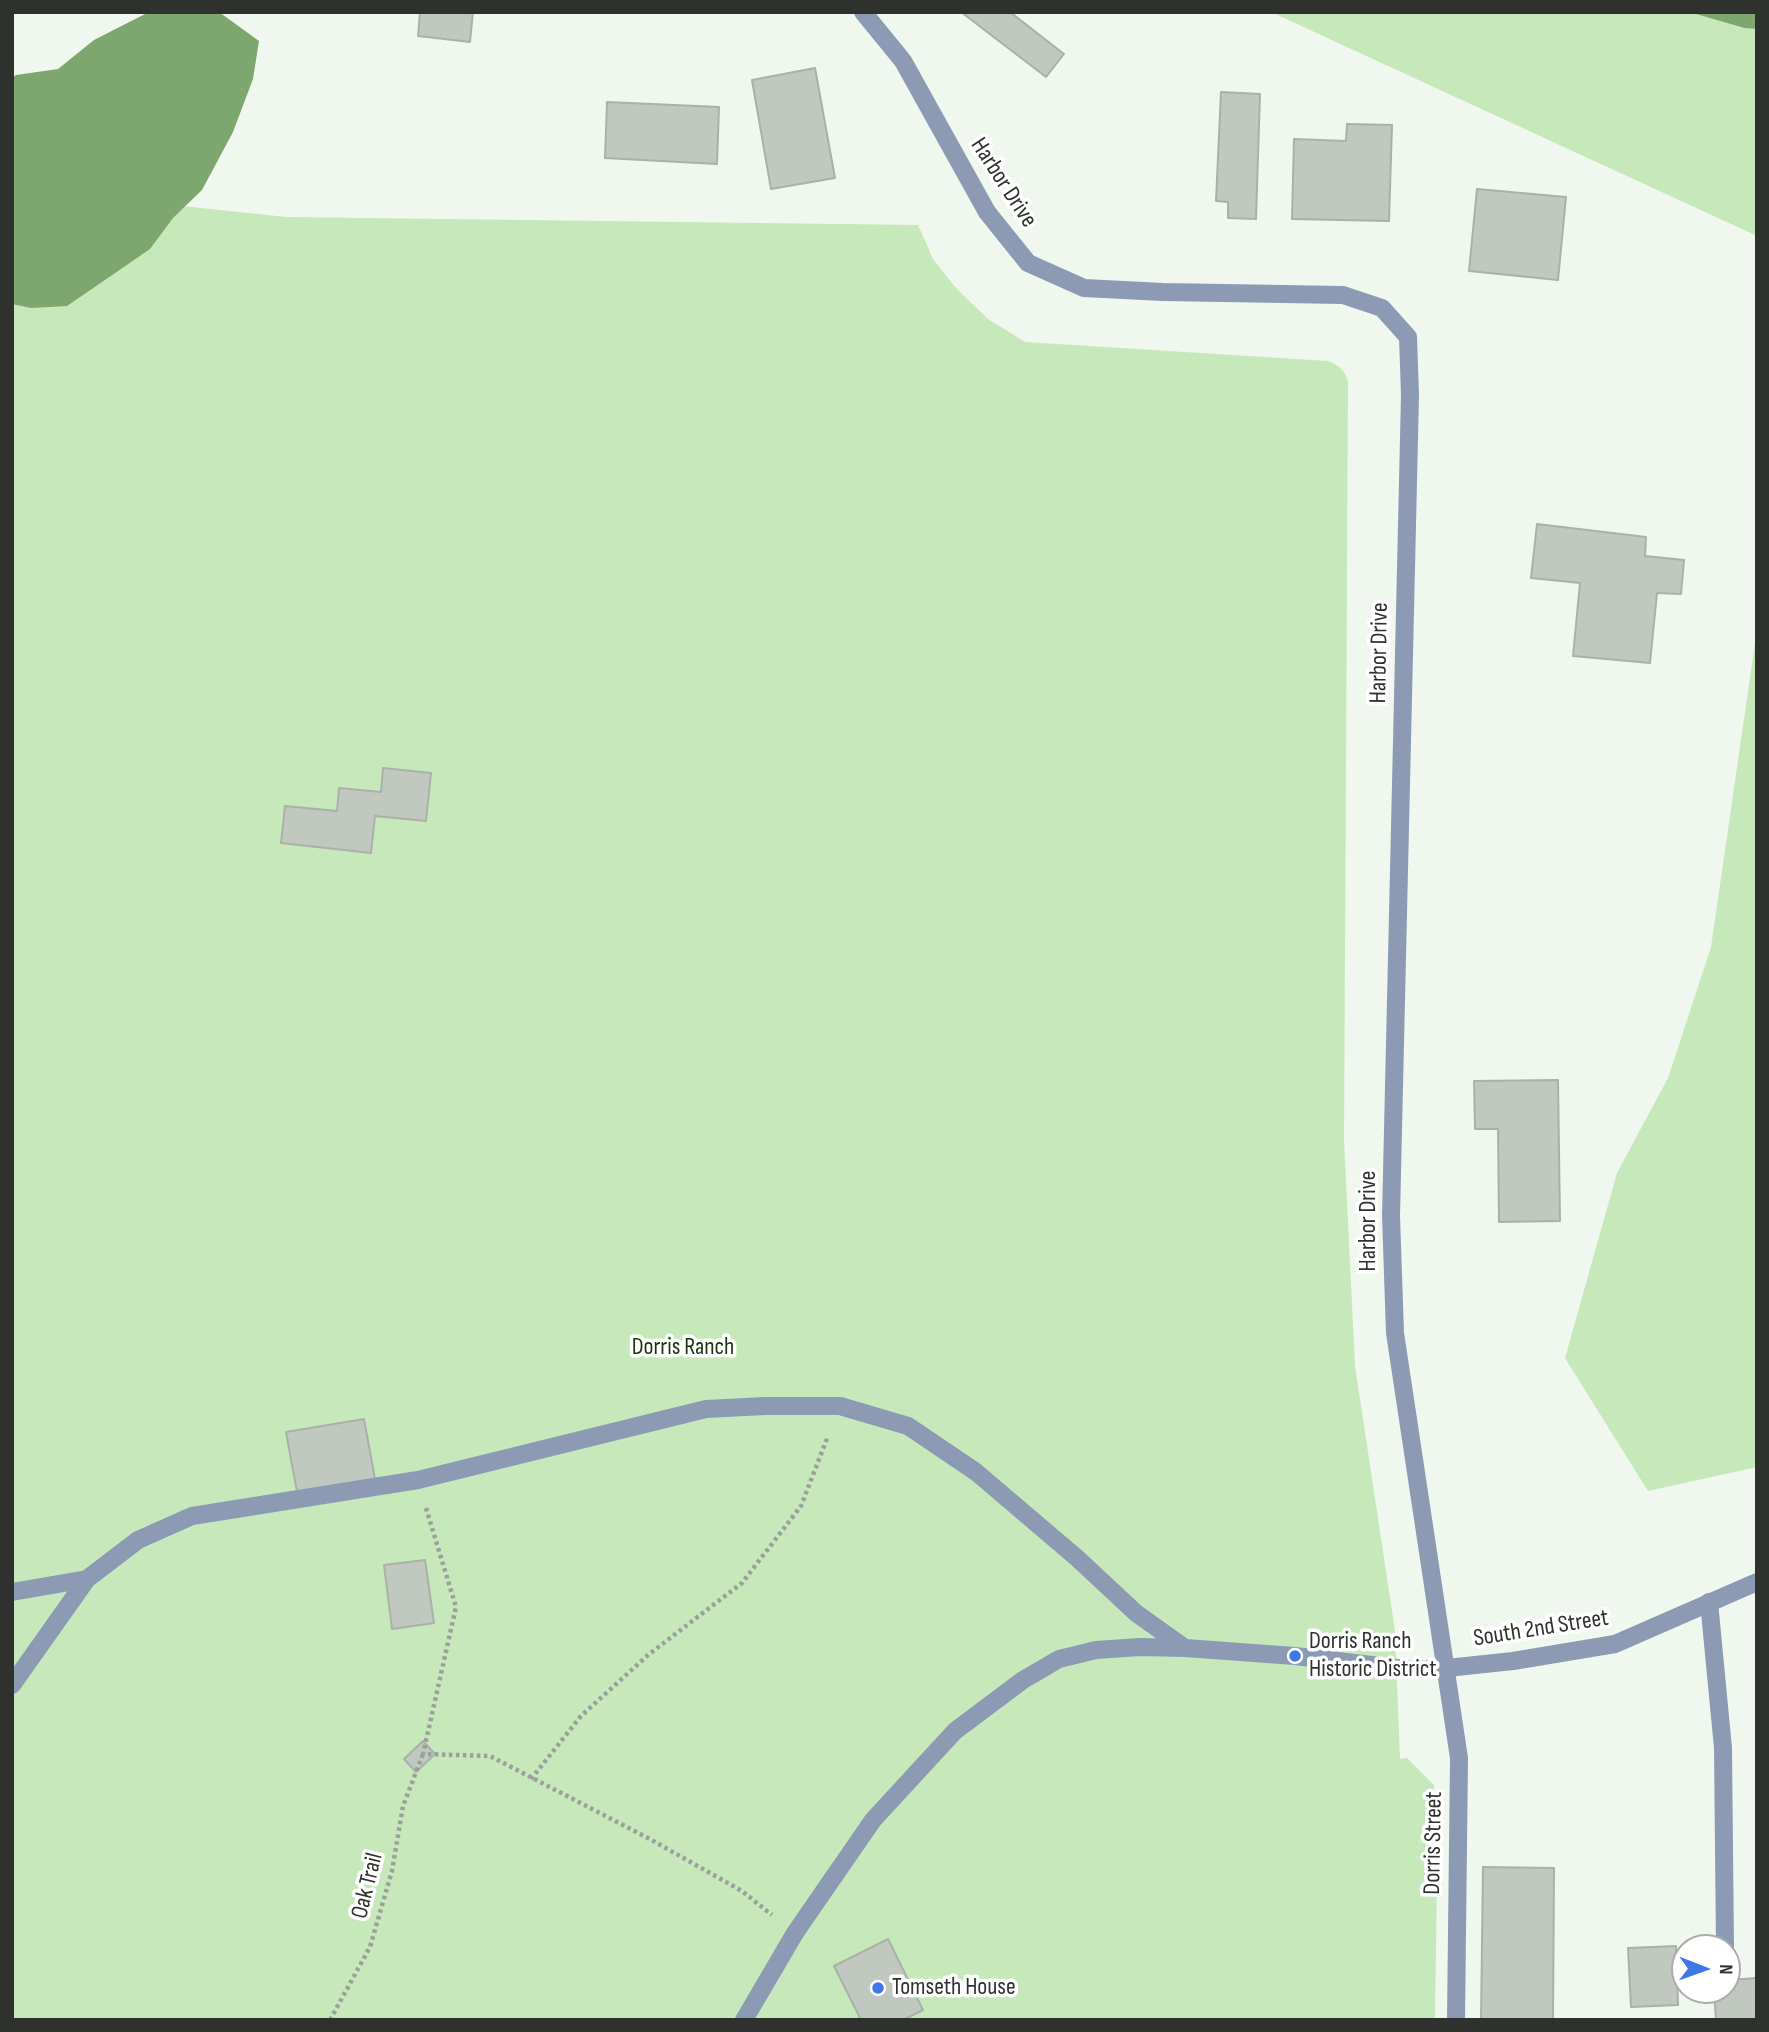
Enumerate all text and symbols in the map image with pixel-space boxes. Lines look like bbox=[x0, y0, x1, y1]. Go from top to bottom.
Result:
street label: Harbor Drive bbox=[963, 133, 1043, 233]
street label: Harbor Drive bbox=[1365, 602, 1395, 704]
street label: Harbor Drive bbox=[1355, 1171, 1383, 1271]
park label: Dorris Ranch bbox=[632, 1334, 734, 1362]
street label: South 2nd Street bbox=[1471, 1604, 1611, 1654]
place label: Dorris Ranch Historic District bbox=[1309, 1628, 1436, 1684]
marker: Dorris Ranch Historic District bbox=[1287, 1648, 1303, 1664]
street label: Dorris Street bbox=[1419, 1791, 1449, 1895]
street label: Oak Trail bbox=[346, 1850, 390, 1922]
north arrow bbox=[1671, 1934, 1741, 2004]
text: N bbox=[1714, 1964, 1737, 1975]
place label: Tomseth House bbox=[892, 1974, 1016, 2002]
marker: Tomseth House bbox=[870, 1980, 886, 1996]

